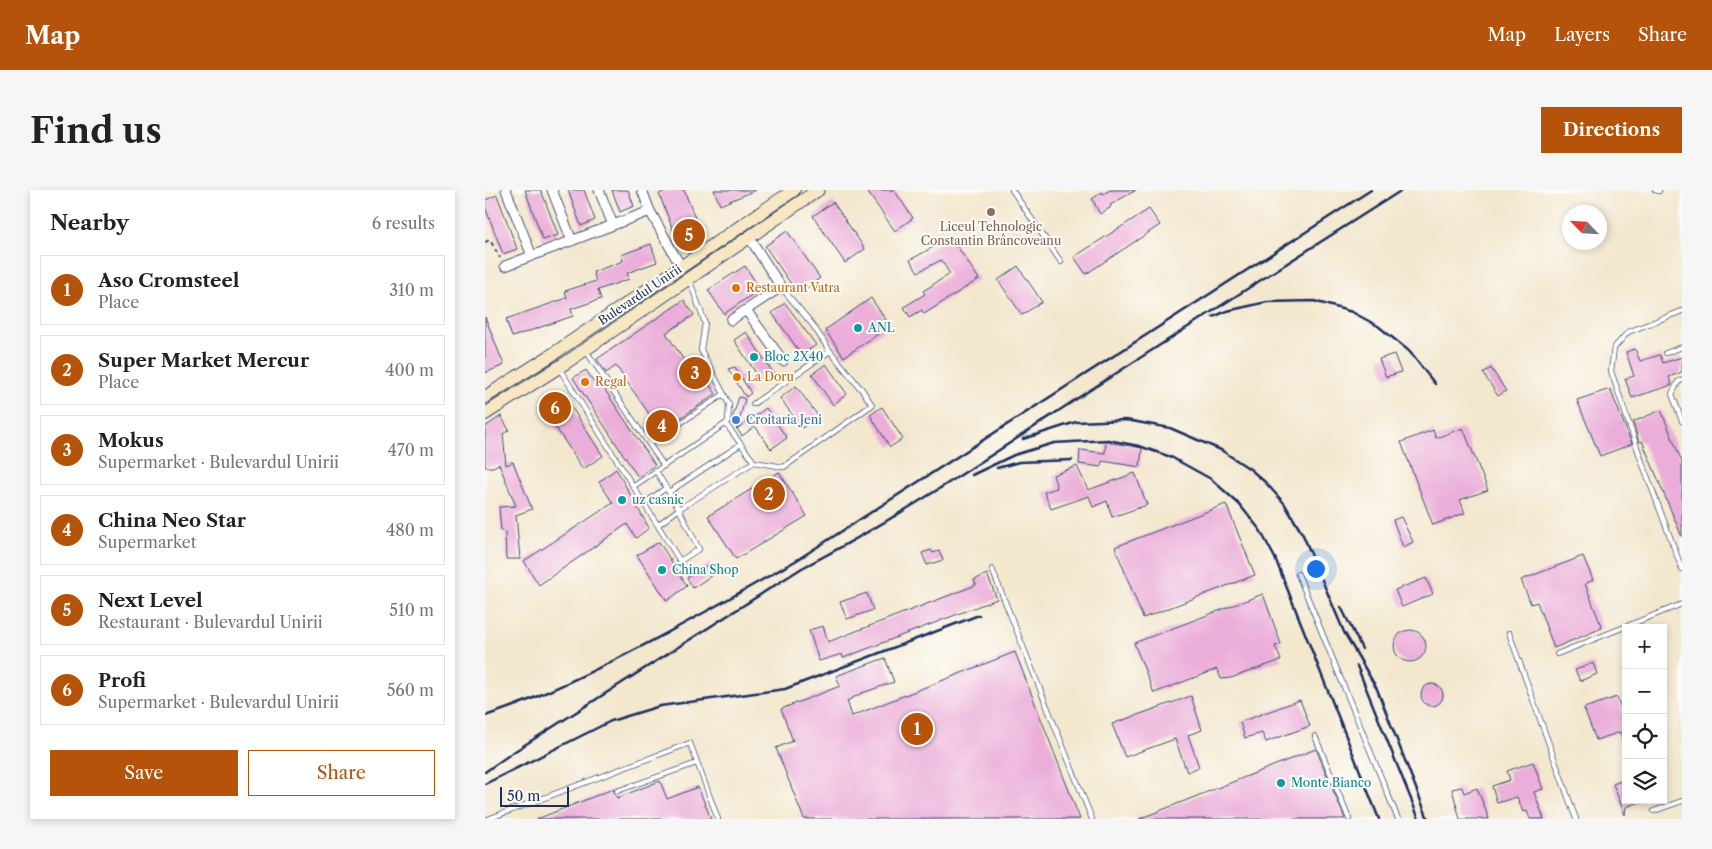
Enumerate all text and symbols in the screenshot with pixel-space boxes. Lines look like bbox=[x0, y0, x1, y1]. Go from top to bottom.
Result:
text: Map bbox=[25, 21, 80, 50]
text: Map bbox=[1488, 24, 1526, 46]
text: Layers bbox=[1554, 24, 1610, 46]
text: Share bbox=[1638, 24, 1687, 46]
button: Directions bbox=[1541, 107, 1682, 153]
text: Find us bbox=[30, 109, 162, 152]
north arrow bbox=[1562, 205, 1607, 250]
marker: Liceul Tehnologic Constantin Brâncoveanu bbox=[985, 206, 997, 218]
text: Nearby bbox=[50, 210, 129, 235]
text: 6 results bbox=[372, 213, 435, 233]
pin: 5 bbox=[673, 216, 705, 254]
place label: Liceul Tehnologic Constantin Brâncoveanu bbox=[921, 219, 1062, 248]
street label: Bulevardul Unirii bbox=[595, 261, 684, 328]
text: Aso Cromsteel bbox=[98, 269, 239, 292]
text: 1 bbox=[63, 280, 71, 300]
text: 310 m bbox=[389, 280, 434, 300]
place label: Restaurant Vatra bbox=[746, 280, 841, 295]
marker: Restaurant Vatra bbox=[730, 282, 742, 294]
text: Place bbox=[98, 292, 139, 312]
place label: ANL bbox=[867, 320, 895, 335]
marker: ANL bbox=[852, 322, 864, 334]
text: Super Market Mercur bbox=[98, 349, 309, 372]
place label: Bloc 2X40 bbox=[764, 349, 823, 364]
marker: Bloc 2X40 bbox=[748, 351, 760, 363]
pin: 3 bbox=[679, 354, 711, 392]
text: 2 bbox=[62, 360, 72, 380]
text: 400 m bbox=[385, 360, 434, 380]
place label: La Doru bbox=[747, 369, 794, 384]
marker: La Doru bbox=[731, 371, 743, 383]
text: Place bbox=[98, 372, 139, 392]
place label: Regal bbox=[595, 374, 627, 389]
marker: Regal bbox=[579, 376, 591, 388]
pin: 6 bbox=[539, 389, 571, 427]
pin: 4 bbox=[646, 407, 678, 445]
place label: Croitaria Jeni bbox=[746, 412, 822, 427]
marker: Croitaria Jeni bbox=[730, 414, 742, 426]
text: Mokus bbox=[98, 429, 164, 452]
text: 3 bbox=[62, 440, 72, 460]
text: 470 m bbox=[388, 440, 434, 460]
text: Supermarket · Bulevardul Unirii bbox=[98, 452, 339, 472]
pin: 2 bbox=[753, 475, 785, 513]
place label: uz casnic bbox=[632, 492, 684, 507]
marker: uz casnic bbox=[616, 494, 628, 506]
text: China Neo Star bbox=[98, 509, 246, 532]
text: 4 bbox=[62, 520, 72, 540]
text: 480 m bbox=[386, 520, 434, 540]
text: Supermarket bbox=[98, 532, 196, 552]
your location bbox=[1303, 556, 1329, 582]
place label: China Shop bbox=[672, 562, 739, 577]
marker: China Shop bbox=[656, 564, 668, 576]
text: Next Level bbox=[98, 589, 203, 612]
text: 5 bbox=[63, 600, 71, 620]
text: 510 m bbox=[389, 600, 434, 620]
text: Restaurant · Bulevardul Unirii bbox=[98, 612, 323, 632]
map controls bbox=[1622, 624, 1667, 804]
button: + bbox=[1622, 624, 1667, 669]
text: Profi bbox=[98, 669, 146, 692]
button: − bbox=[1622, 669, 1667, 714]
text: 6 bbox=[62, 680, 72, 700]
text: 560 m bbox=[387, 680, 434, 700]
text: Supermarket · Bulevardul Unirii bbox=[98, 692, 339, 712]
pin: 1 bbox=[901, 710, 933, 748]
button: locate bbox=[1622, 714, 1667, 759]
button: Save bbox=[50, 750, 238, 796]
button: Share bbox=[248, 750, 435, 796]
button: layers bbox=[1622, 759, 1667, 804]
place label: Monte Bianco bbox=[1291, 775, 1371, 790]
marker: Monte Bianco bbox=[1275, 777, 1287, 789]
scale bar bbox=[500, 784, 569, 807]
text: 50 m bbox=[507, 787, 540, 805]

